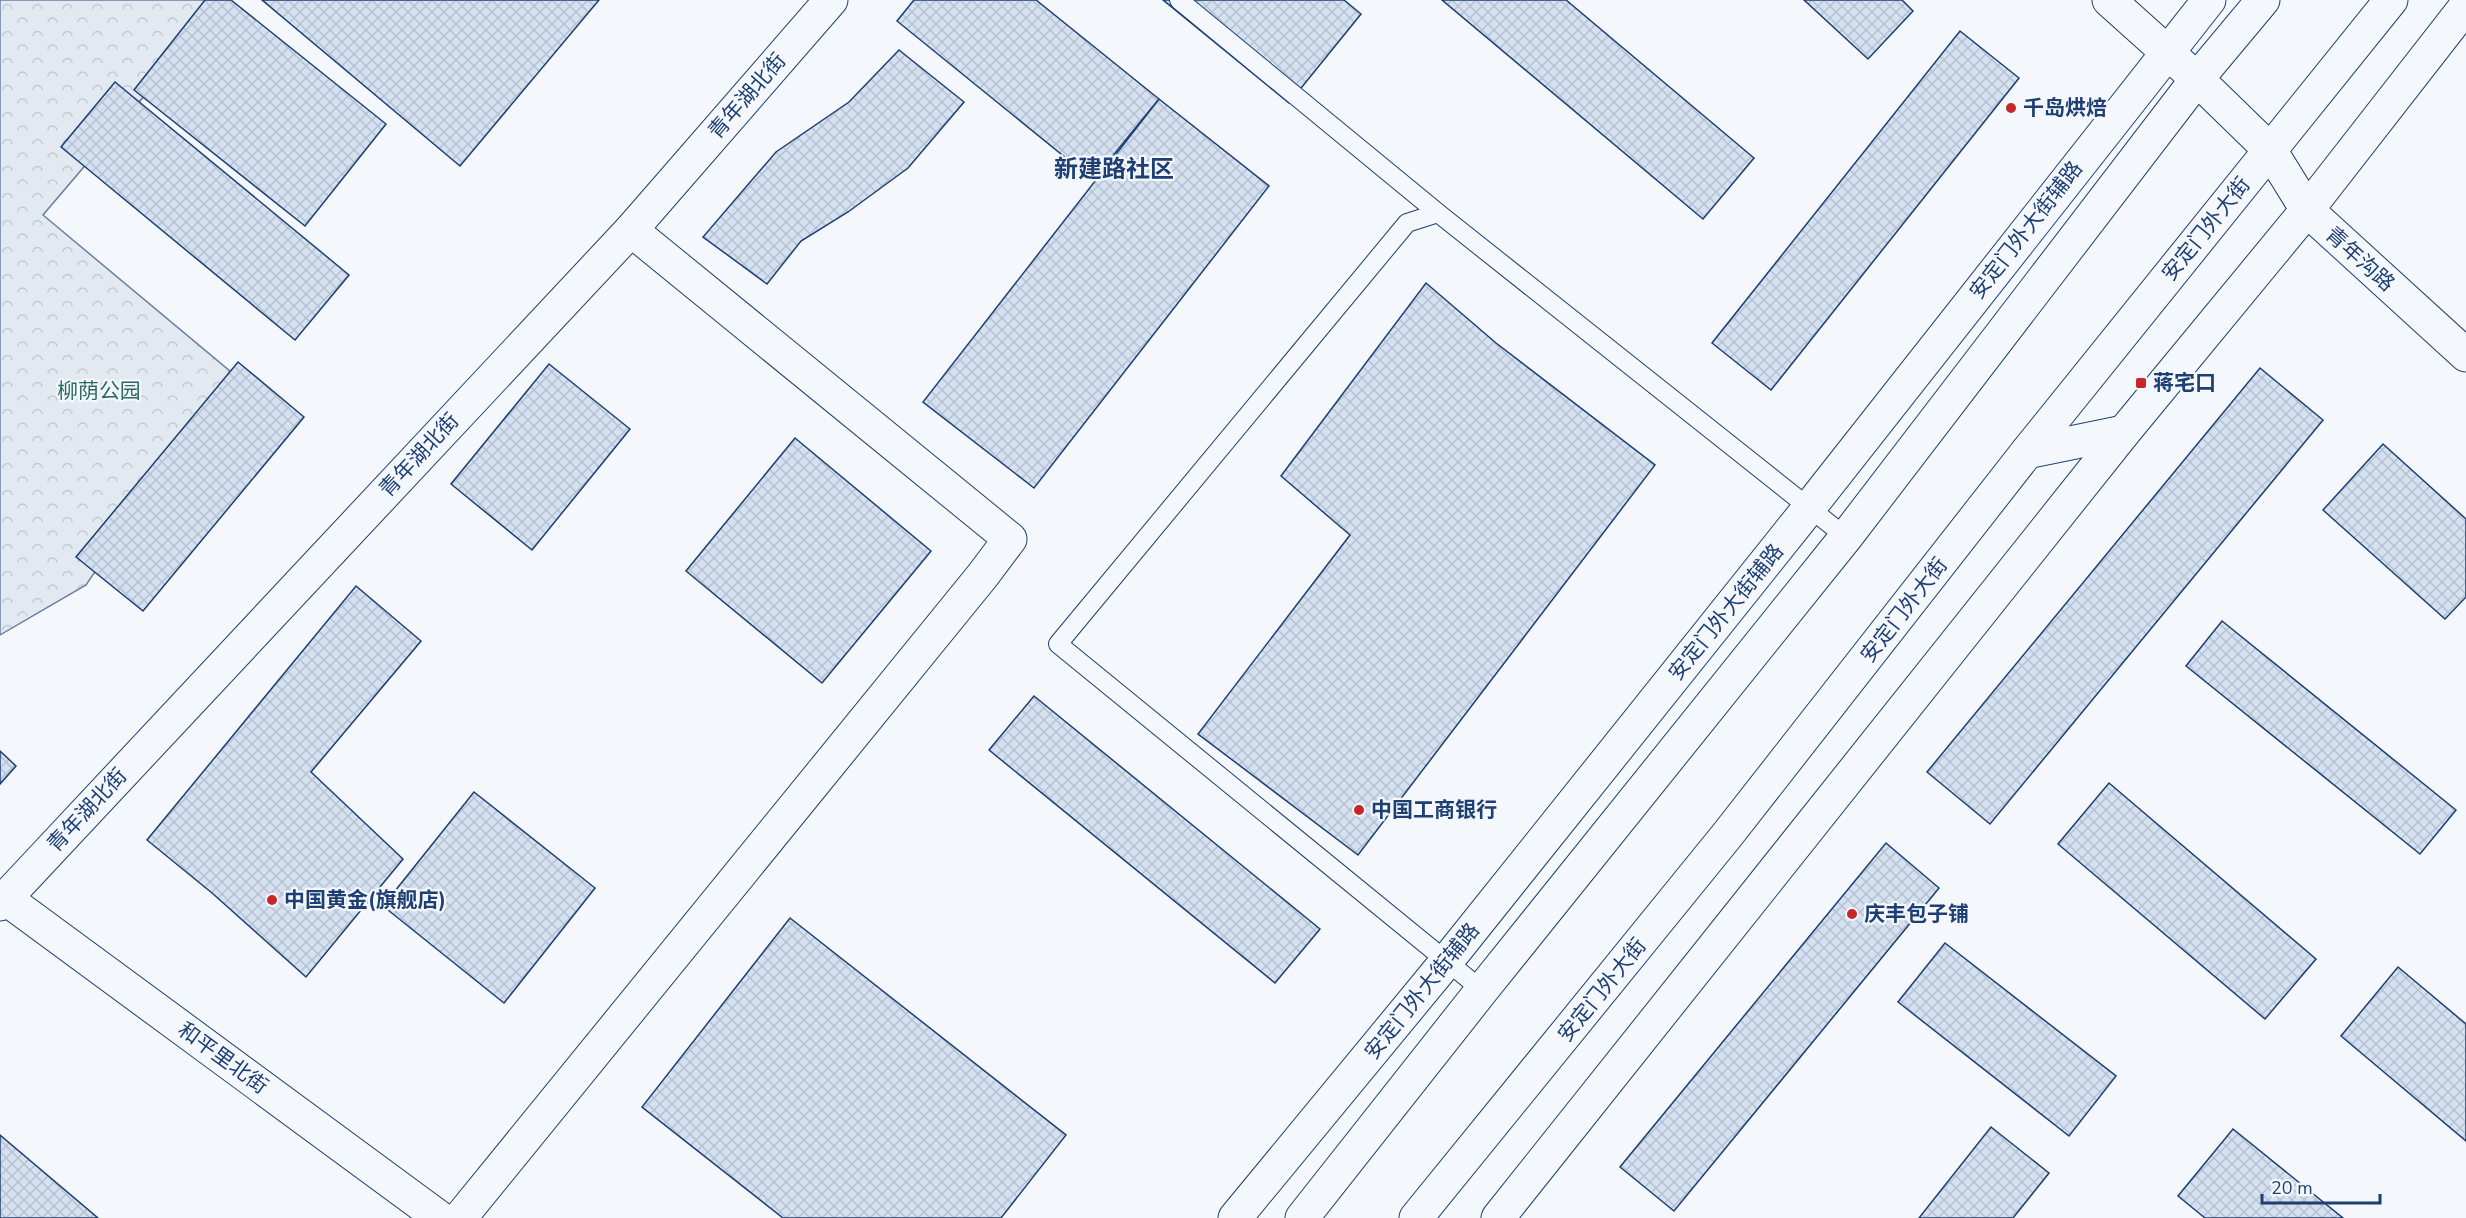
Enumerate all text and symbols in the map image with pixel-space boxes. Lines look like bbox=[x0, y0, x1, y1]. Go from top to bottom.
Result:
street label: 青年湖北街 bbox=[702, 47, 792, 145]
place label: 千岛烘焙 bbox=[2023, 94, 2107, 122]
marker: 千岛烘焙 bbox=[2004, 101, 2018, 115]
district label: 新建路社区 bbox=[1054, 153, 1174, 185]
street label: 安定门外大街辅路 bbox=[1963, 155, 2089, 305]
street label: 安定门外大街 bbox=[2155, 171, 2257, 287]
street label: 青年沟路 bbox=[2319, 220, 2401, 298]
place label: 蒋宅口 bbox=[2153, 369, 2216, 397]
marker: 蒋宅口 bbox=[2134, 376, 2148, 390]
park label: 柳荫公园 bbox=[57, 377, 141, 405]
street label: 青年湖北街 bbox=[373, 407, 465, 503]
street label: 安定门外大街辅路 bbox=[1662, 538, 1790, 686]
street label: 安定门外大街 bbox=[1854, 552, 1954, 668]
street label: 青年湖北街 bbox=[41, 762, 133, 858]
place label: 中国工商银行 bbox=[1371, 796, 1497, 824]
marker: 中国工商银行 bbox=[1352, 803, 1366, 817]
place label: 中国黄金(旗舰店) bbox=[284, 886, 446, 914]
marker: 中国黄金(旗舰店) bbox=[265, 893, 279, 907]
place label: 庆丰包子铺 bbox=[1864, 900, 1969, 928]
marker: 庆丰包子铺 bbox=[1845, 907, 1859, 921]
street label: 安定门外大街辅路 bbox=[1358, 917, 1486, 1065]
street label: 安定门外大街 bbox=[1551, 932, 1653, 1048]
street label: 和平里北街 bbox=[172, 1016, 274, 1100]
scale bar bbox=[2262, 1167, 2380, 1205]
text: 20 m bbox=[2271, 1176, 2313, 1200]

